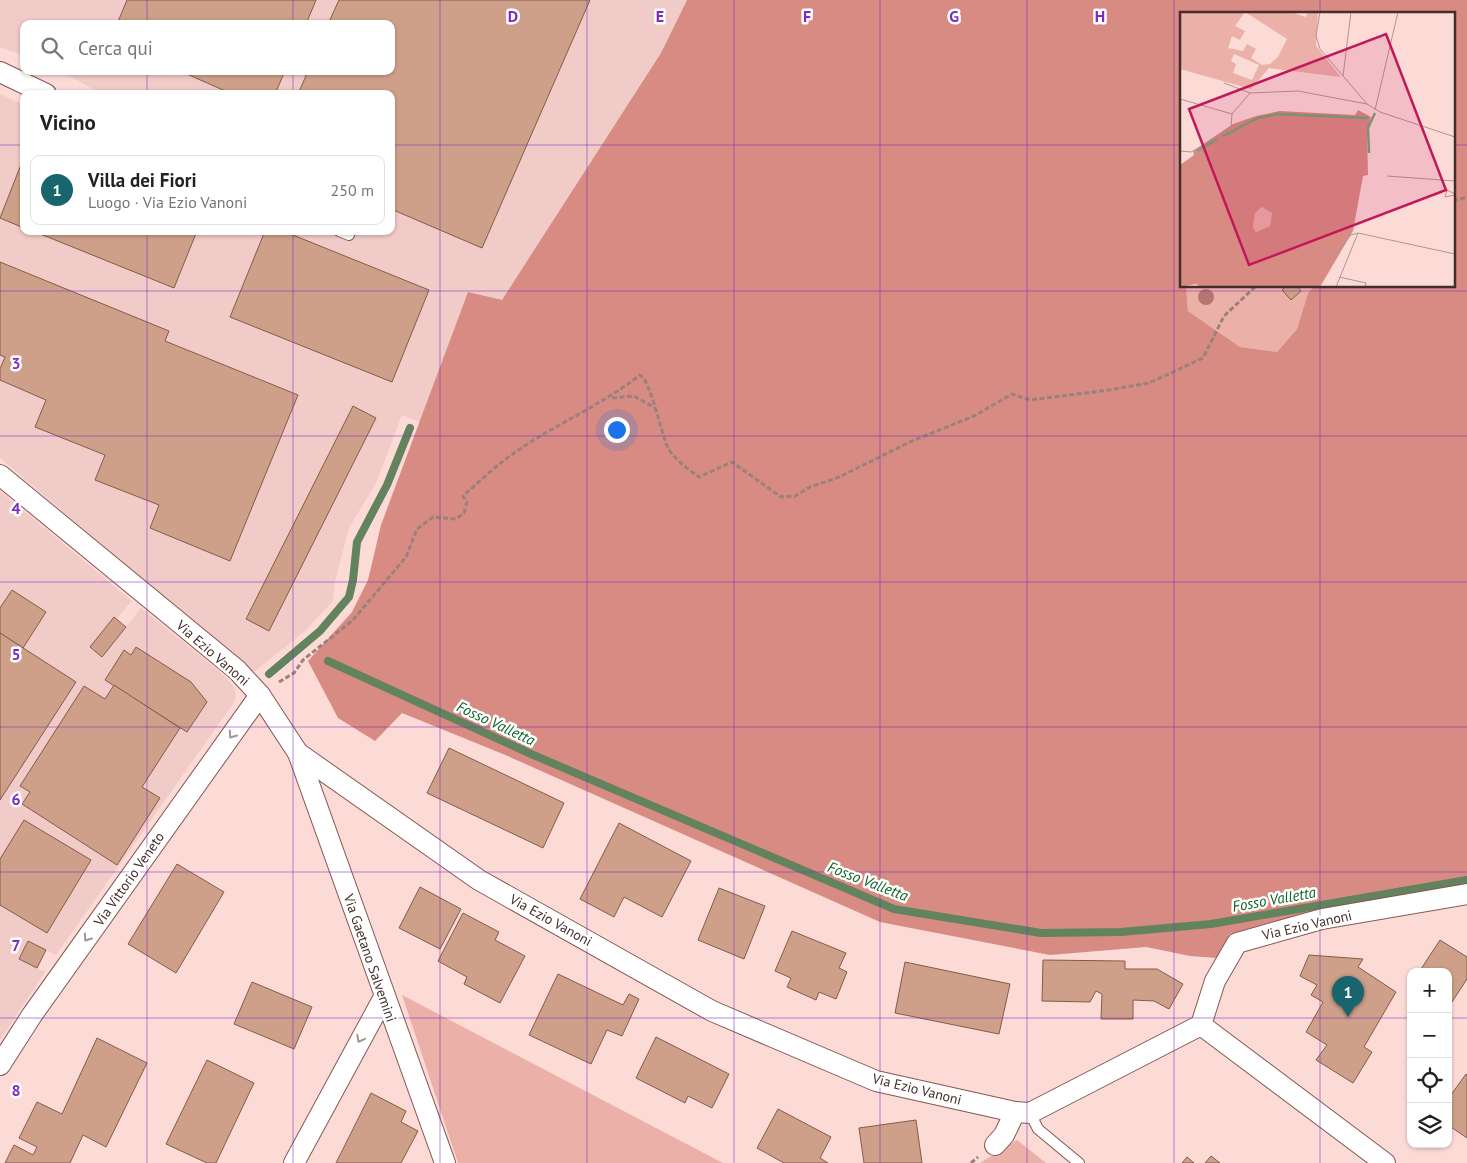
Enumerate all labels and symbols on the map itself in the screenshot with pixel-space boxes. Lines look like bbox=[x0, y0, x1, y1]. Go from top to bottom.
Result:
text: D bbox=[508, 6, 518, 26]
text: E bbox=[656, 6, 664, 26]
text: F bbox=[803, 6, 811, 26]
text: G bbox=[949, 6, 959, 26]
text: H bbox=[1095, 6, 1105, 26]
inset map bbox=[1180, 12, 1454, 288]
text: 3 bbox=[11, 353, 21, 373]
your location bbox=[604, 417, 630, 443]
text: 4 bbox=[11, 498, 21, 518]
street label: Via Ezio Vanoni bbox=[172, 616, 253, 690]
text: 5 bbox=[11, 644, 21, 664]
water label: Fosso Valletta bbox=[454, 697, 539, 750]
one-way arrow bbox=[229, 729, 238, 738]
text: 6 bbox=[11, 789, 21, 809]
street label: Via Vittorio Veneto bbox=[89, 828, 168, 930]
water label: Fosso Valletta bbox=[825, 857, 911, 905]
water label: Fosso Valletta bbox=[1231, 882, 1318, 916]
street label: Via Ezio Vanoni bbox=[506, 889, 595, 950]
street label: Via Gaetano Salvemini bbox=[339, 891, 400, 1024]
street label: Via Ezio Vanoni bbox=[1259, 906, 1354, 944]
one-way arrow bbox=[84, 932, 93, 942]
text: 7 bbox=[11, 935, 21, 955]
pin: 1 bbox=[1332, 976, 1364, 1017]
one-way arrow bbox=[357, 1034, 367, 1043]
street label: Via Ezio Vanoni bbox=[869, 1069, 964, 1109]
text: 8 bbox=[11, 1080, 21, 1100]

